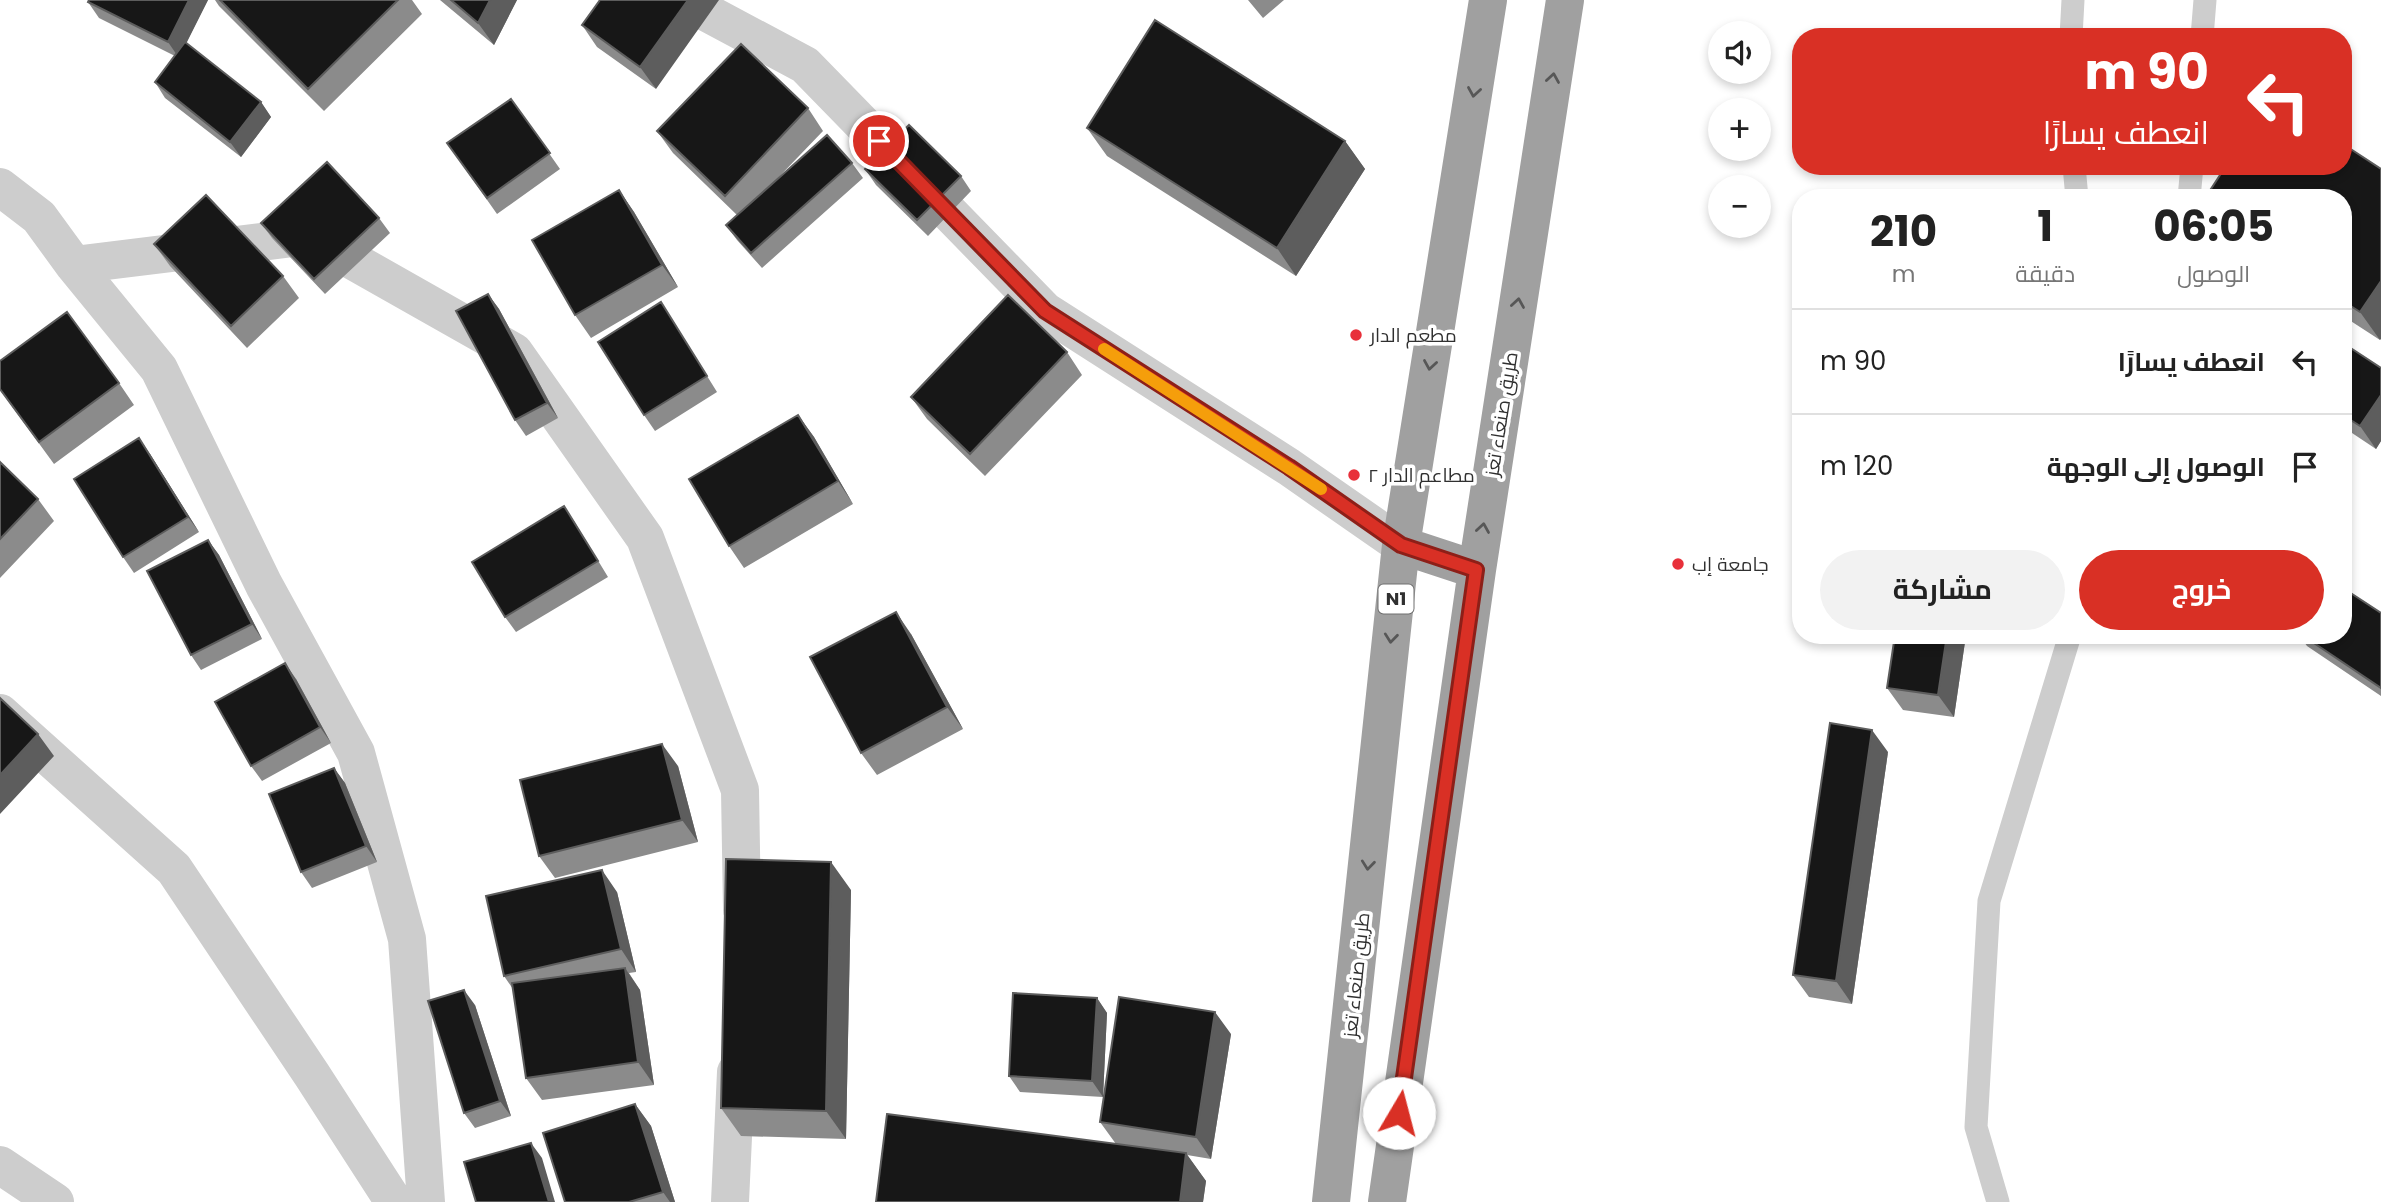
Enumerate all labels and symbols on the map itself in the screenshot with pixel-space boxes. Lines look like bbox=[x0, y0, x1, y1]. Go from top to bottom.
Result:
one-way arrow bbox=[1545, 73, 1560, 84]
one-way arrow bbox=[1467, 86, 1482, 97]
pin bbox=[849, 111, 909, 171]
one-way arrow bbox=[1510, 297, 1525, 309]
place label: مطعم الدار bbox=[1369, 322, 1457, 349]
marker: مطعم الدار bbox=[1348, 327, 1364, 343]
street label: طريق صنعاء تعز bbox=[1478, 350, 1525, 479]
one-way arrow bbox=[1423, 359, 1438, 371]
place label: مطاعم الدار ٢ bbox=[1368, 462, 1475, 489]
marker: مطاعم الدار ٢ bbox=[1346, 467, 1362, 483]
one-way arrow bbox=[1475, 522, 1490, 534]
place label: جامعة إب bbox=[1692, 551, 1769, 578]
marker: جامعة إب bbox=[1670, 556, 1686, 572]
road number: N1 bbox=[1378, 584, 1414, 614]
one-way arrow bbox=[1384, 632, 1399, 644]
one-way arrow bbox=[1360, 859, 1375, 870]
street label: طريق صنعاء تعز bbox=[1336, 911, 1376, 1040]
position arrow bbox=[1362, 1076, 1436, 1150]

